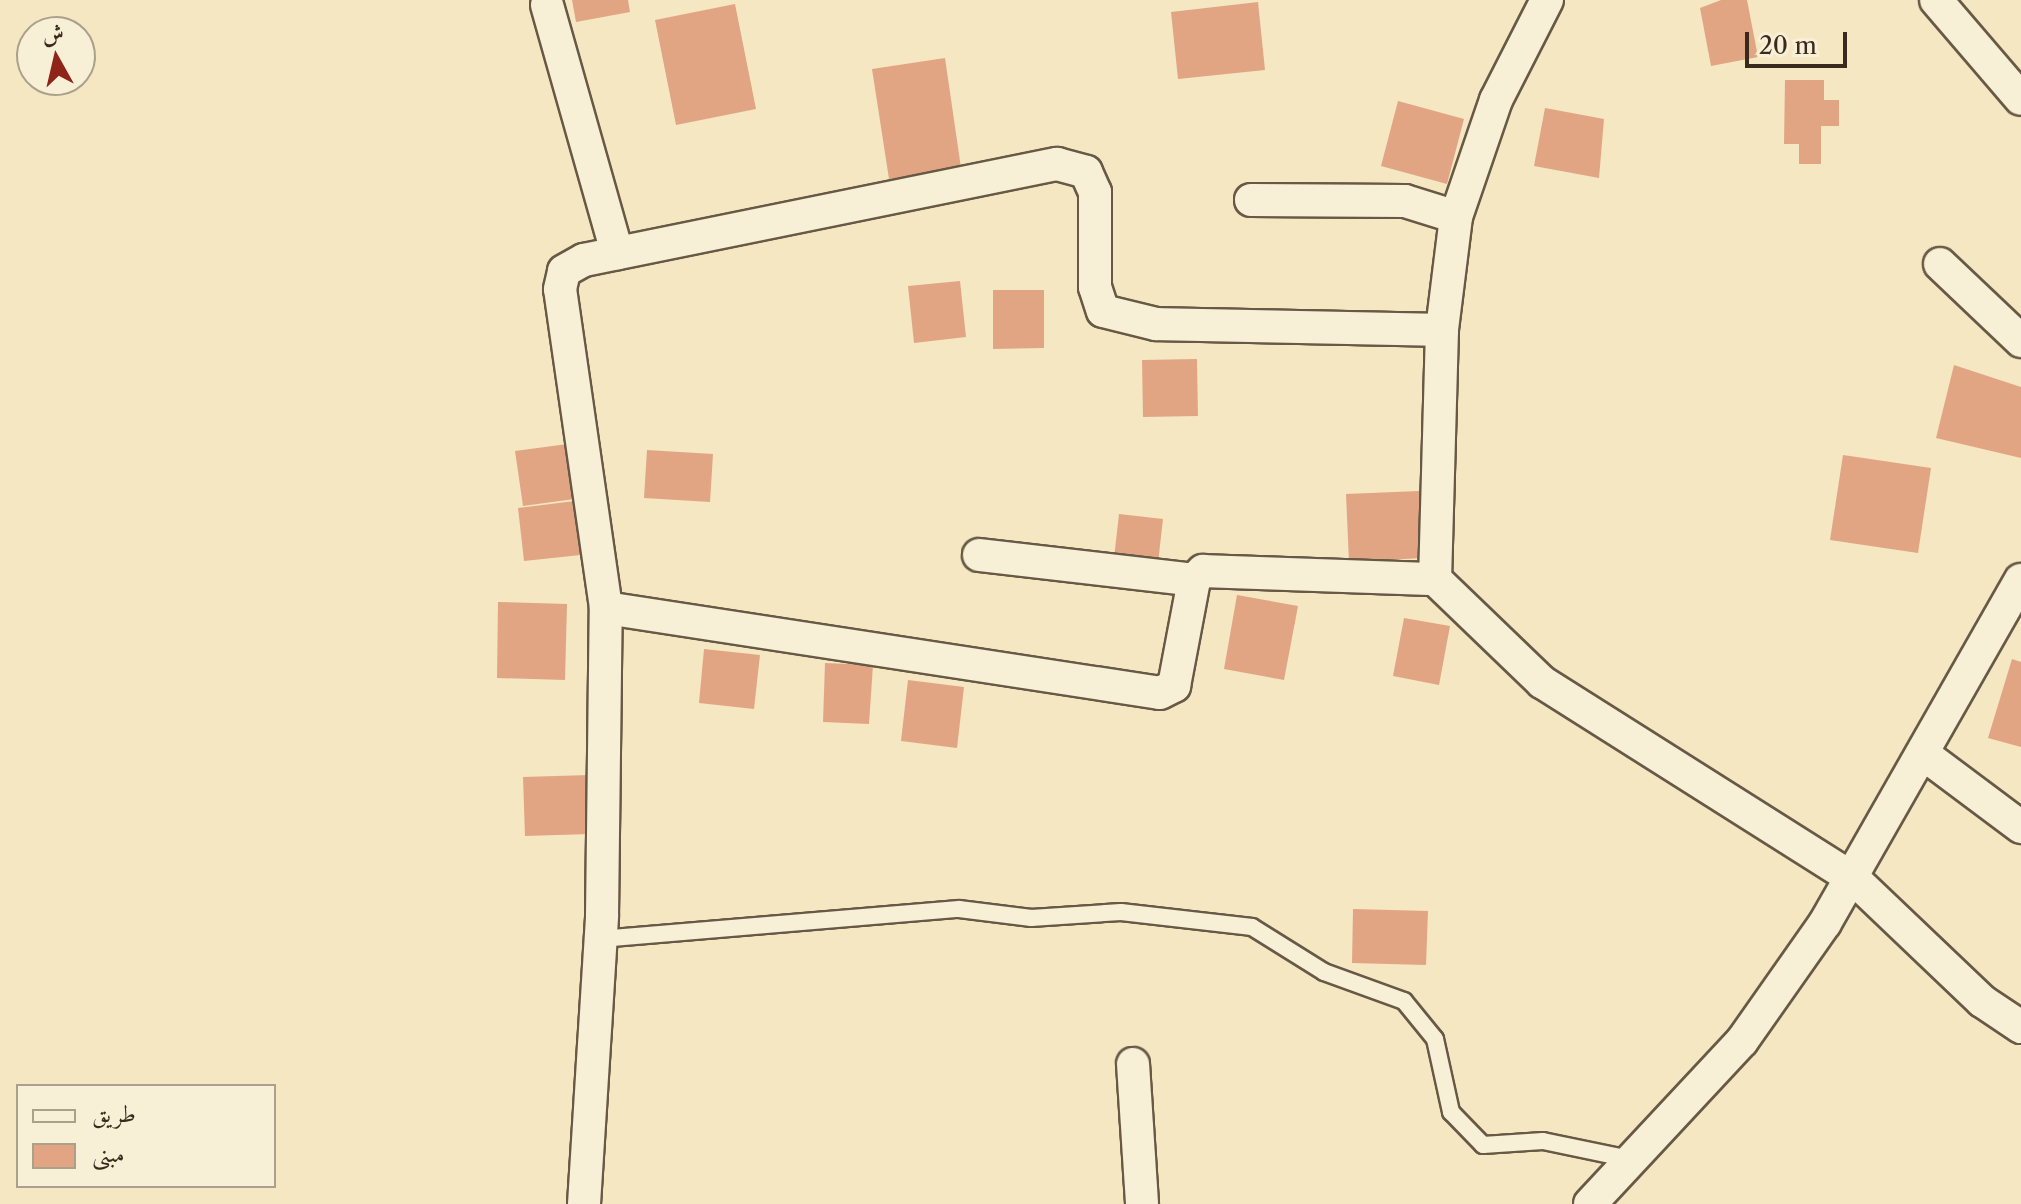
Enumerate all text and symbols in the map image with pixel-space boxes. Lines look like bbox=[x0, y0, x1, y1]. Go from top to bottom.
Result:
north arrow bbox=[16, 16, 96, 96]
scale bar bbox=[1749, 16, 1851, 66]
text: ش bbox=[40, 19, 66, 49]
text: 20 m bbox=[1759, 31, 1817, 60]
legend bbox=[16, 1084, 276, 1188]
text: طريق bbox=[92, 1099, 136, 1128]
text: مبنى bbox=[92, 1139, 125, 1168]

